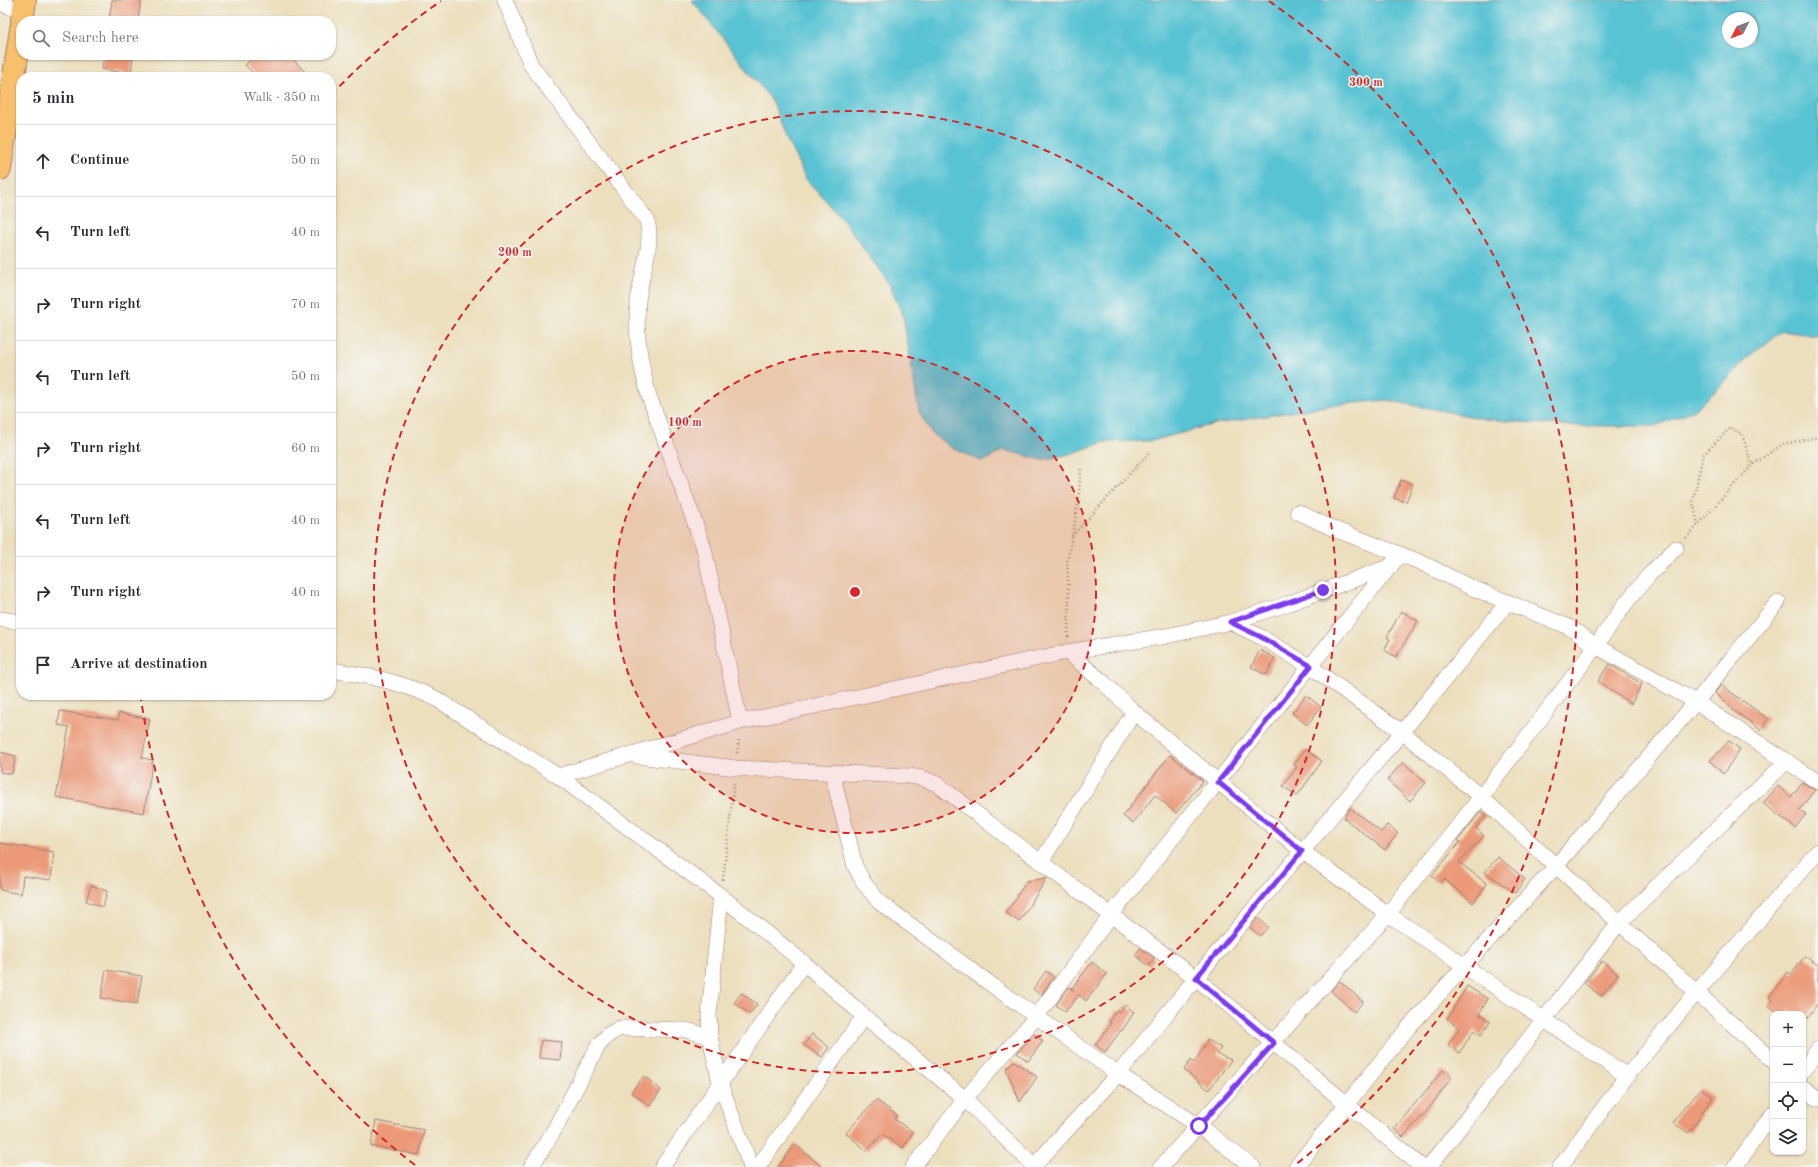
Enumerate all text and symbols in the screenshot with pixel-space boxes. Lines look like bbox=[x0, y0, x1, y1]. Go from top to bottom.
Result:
north arrow bbox=[1722, 12, 1758, 48]
search box bbox=[16, 16, 336, 60]
icon: search bbox=[30, 27, 52, 49]
text: Search here bbox=[62, 31, 139, 46]
text: 300 m bbox=[1349, 77, 1383, 89]
text: 5 min bbox=[32, 90, 75, 107]
text: Walk · 350 m bbox=[243, 91, 320, 104]
icon: ahead bbox=[32, 150, 54, 172]
text: Continue bbox=[70, 153, 129, 168]
text: 50 m bbox=[291, 154, 320, 167]
icon: left bbox=[32, 222, 54, 244]
text: Turn left bbox=[70, 225, 130, 240]
text: 40 m bbox=[291, 226, 320, 239]
text: 200 m bbox=[498, 247, 532, 259]
icon: right bbox=[32, 294, 54, 316]
text: Turn right bbox=[70, 297, 141, 312]
text: 70 m bbox=[291, 298, 320, 311]
icon: left bbox=[32, 366, 54, 388]
text: Turn left bbox=[70, 369, 130, 384]
text: 50 m bbox=[291, 370, 320, 383]
text: 100 m bbox=[668, 417, 702, 429]
icon: right bbox=[32, 438, 54, 460]
text: Turn right bbox=[70, 441, 141, 456]
text: 60 m bbox=[291, 442, 320, 455]
icon: left bbox=[32, 510, 54, 532]
text: Turn left bbox=[70, 513, 130, 528]
text: 40 m bbox=[291, 514, 320, 527]
route end bbox=[1314, 581, 1332, 599]
icon: right bbox=[32, 582, 54, 604]
text: Turn right bbox=[70, 585, 141, 600]
centre of rings bbox=[848, 585, 862, 599]
text: 40 m bbox=[291, 586, 320, 599]
icon: arrive bbox=[32, 654, 54, 676]
text: Arrive at destination bbox=[70, 657, 208, 672]
map controls bbox=[1770, 1011, 1806, 1155]
button: + bbox=[1770, 1011, 1806, 1047]
button: − bbox=[1770, 1047, 1806, 1083]
button: locate bbox=[1770, 1083, 1806, 1119]
route start bbox=[1190, 1117, 1208, 1135]
button: layers bbox=[1770, 1119, 1806, 1155]

